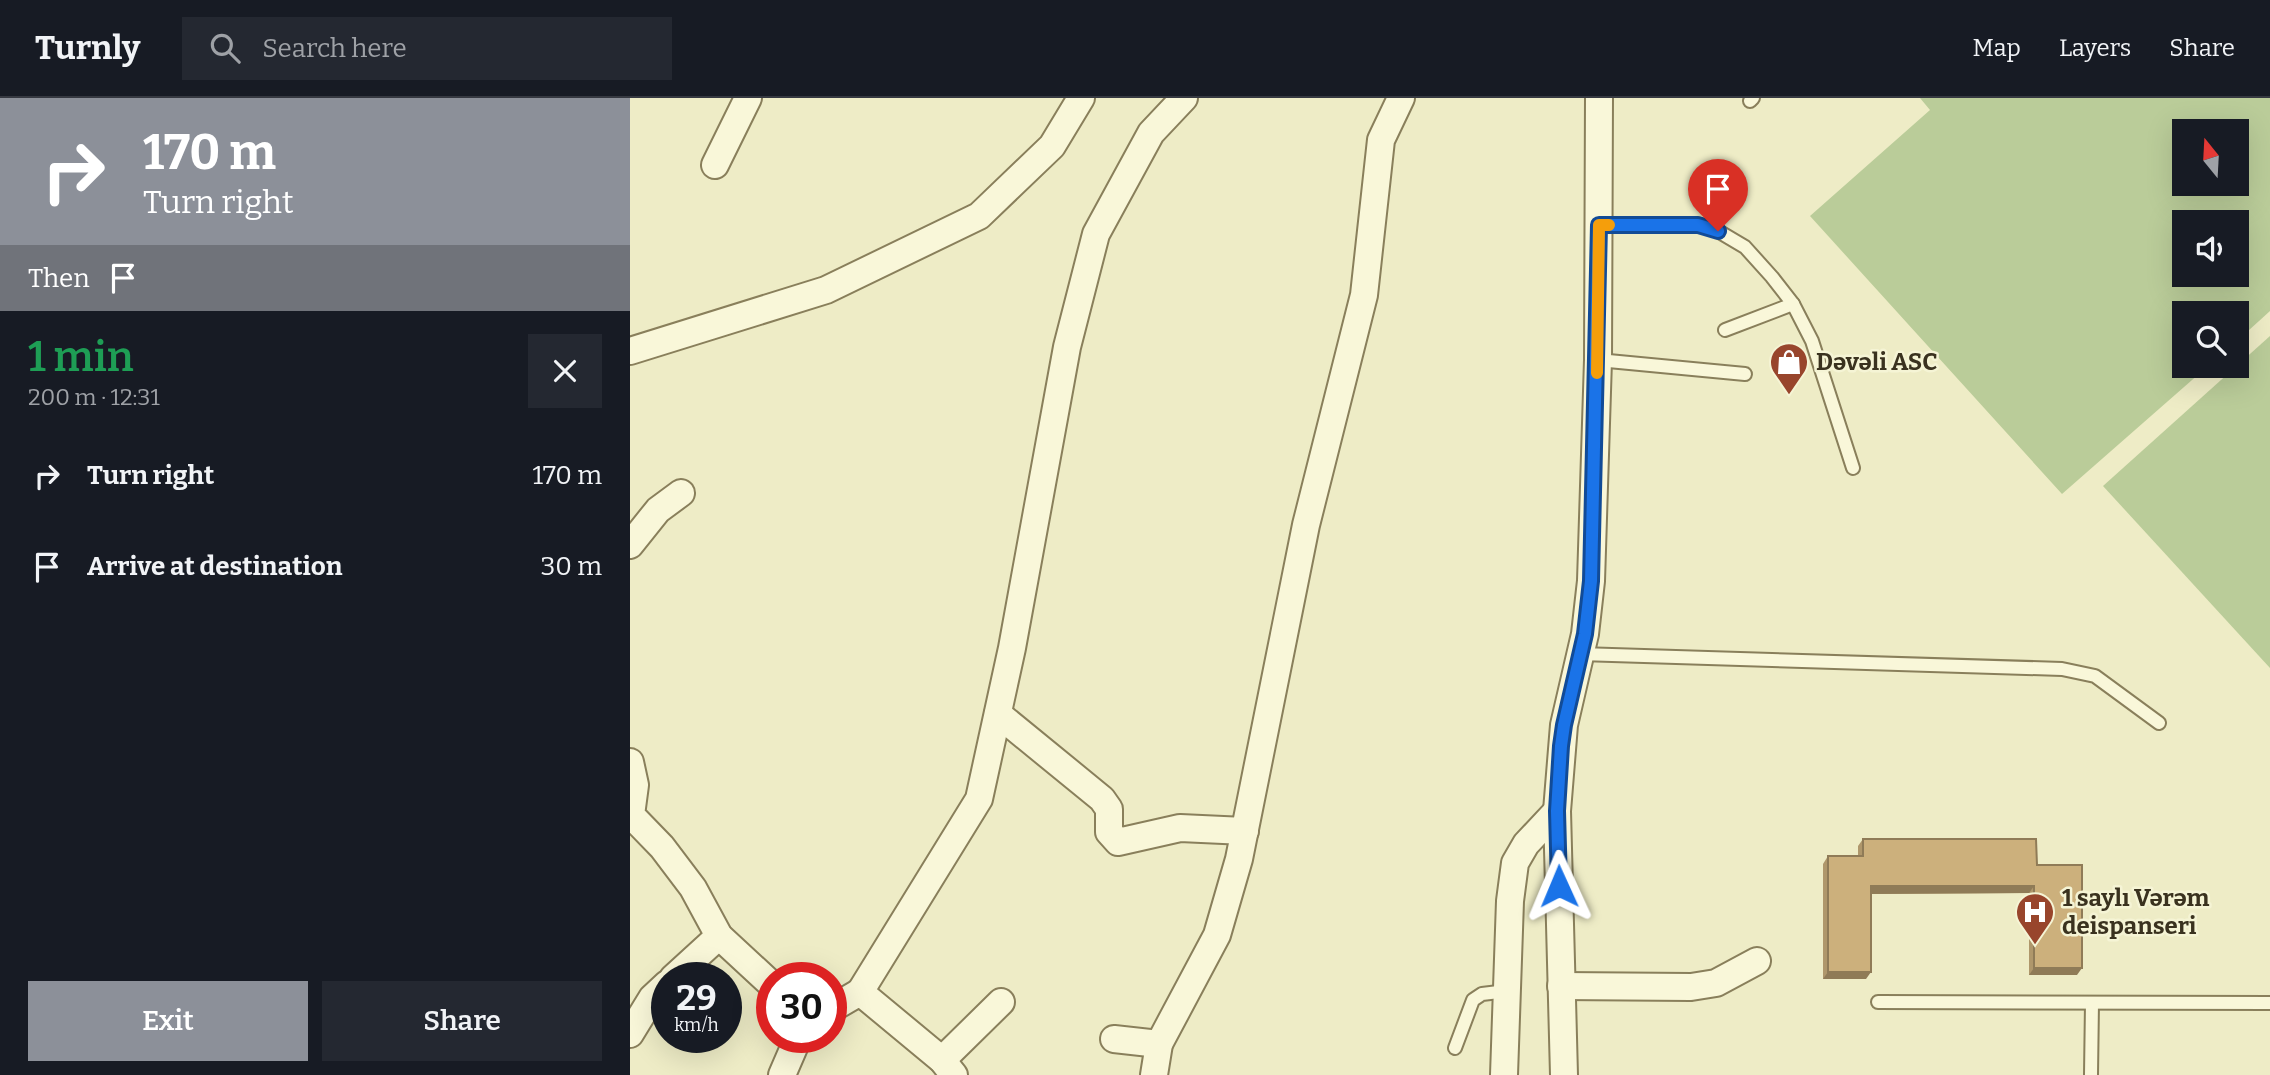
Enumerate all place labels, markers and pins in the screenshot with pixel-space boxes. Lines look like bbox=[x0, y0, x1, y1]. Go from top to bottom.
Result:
pin bbox=[1688, 159, 1748, 231]
shop icon: Dəvəli ASC bbox=[1768, 341, 1810, 396]
place label: Dəvəli ASC bbox=[1816, 348, 1937, 376]
place label: 1 saylı Vərəm deispanseri bbox=[2062, 884, 2210, 940]
hospital icon: 1 saylı Vərəm deispanseri bbox=[2014, 891, 2056, 946]

